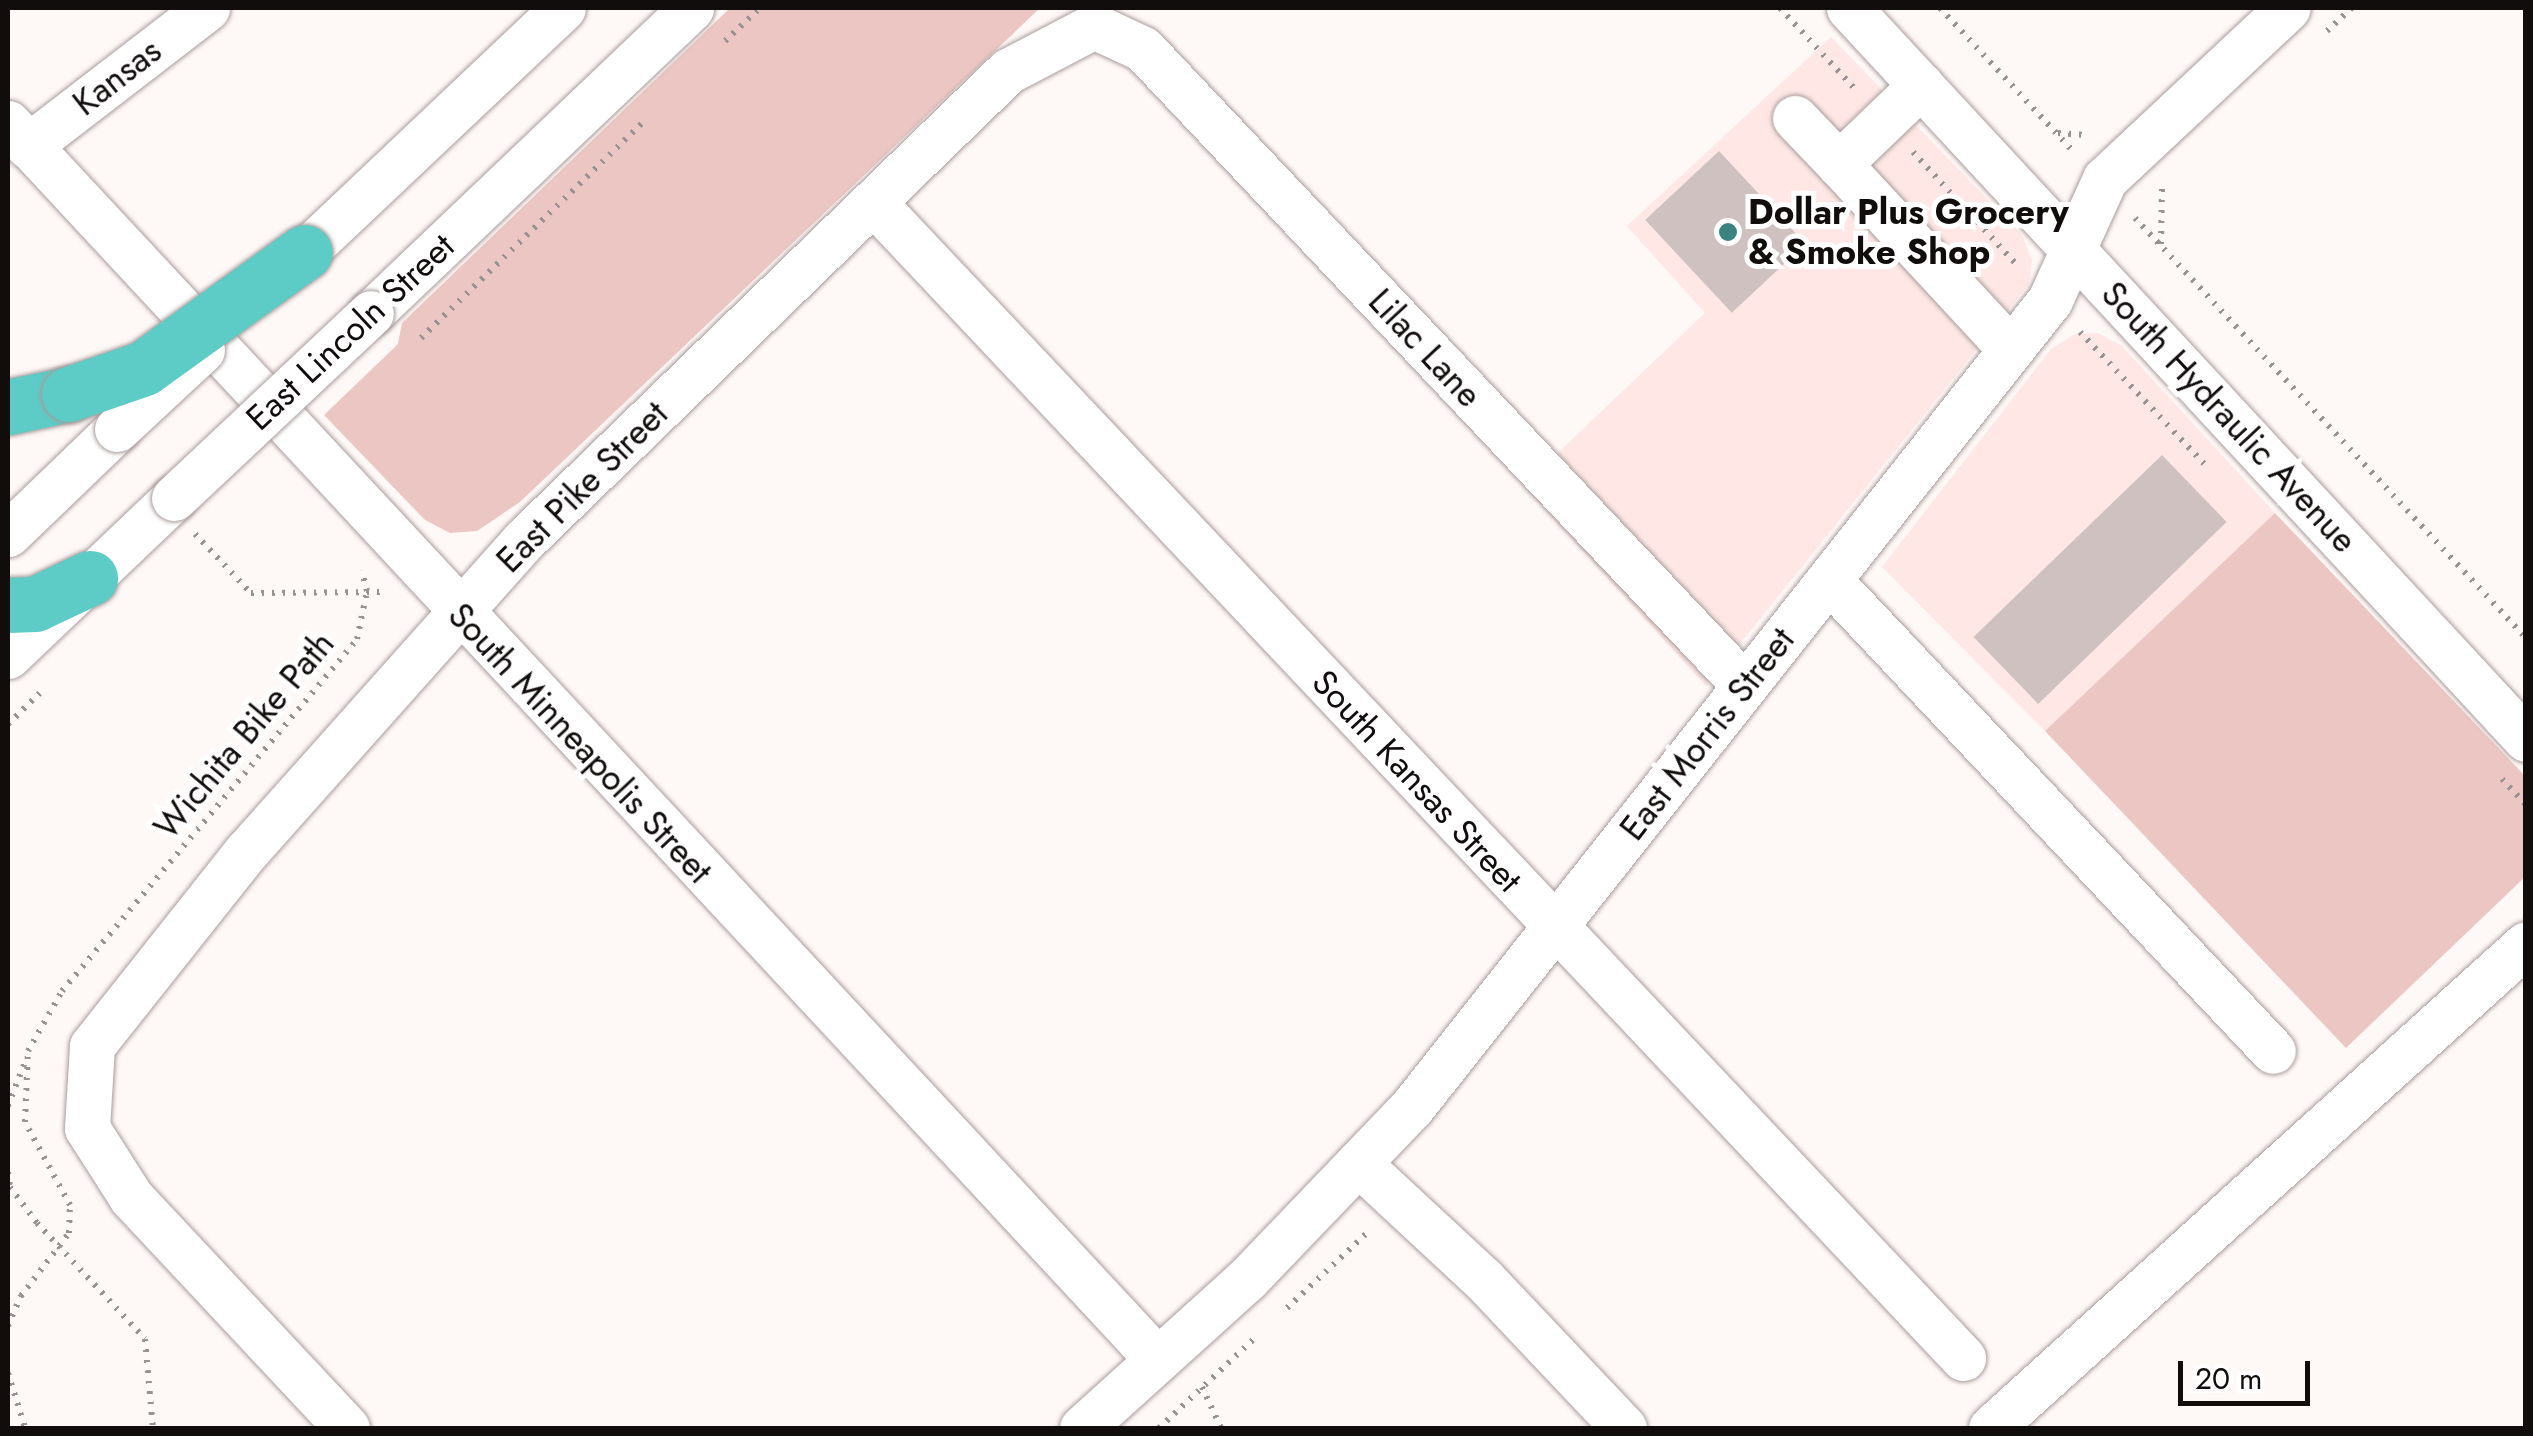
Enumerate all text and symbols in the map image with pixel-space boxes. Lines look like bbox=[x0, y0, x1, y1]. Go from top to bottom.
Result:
street label: Kansas bbox=[65, 30, 169, 124]
place label: Dollar Plus Grocery & Smoke Shop bbox=[1748, 191, 2069, 273]
marker: Dollar Plus Grocery & Smoke Shop bbox=[1717, 221, 1739, 243]
street label: East Lincoln Street bbox=[237, 225, 463, 439]
street label: South Hydraulic Avenue bbox=[2093, 273, 2365, 561]
street label: Lilac Lane bbox=[1360, 280, 1490, 416]
street label: East Pike Street bbox=[488, 393, 676, 581]
street label: South Minneapolis Street bbox=[439, 594, 721, 892]
street label: East Morris Street bbox=[1611, 620, 1803, 848]
street label: Wichita Bike Path bbox=[145, 623, 343, 847]
street label: South Kansas Street bbox=[1303, 661, 1531, 901]
scale bar bbox=[2183, 1341, 2316, 1403]
text: 20 m bbox=[2195, 1357, 2262, 1400]

